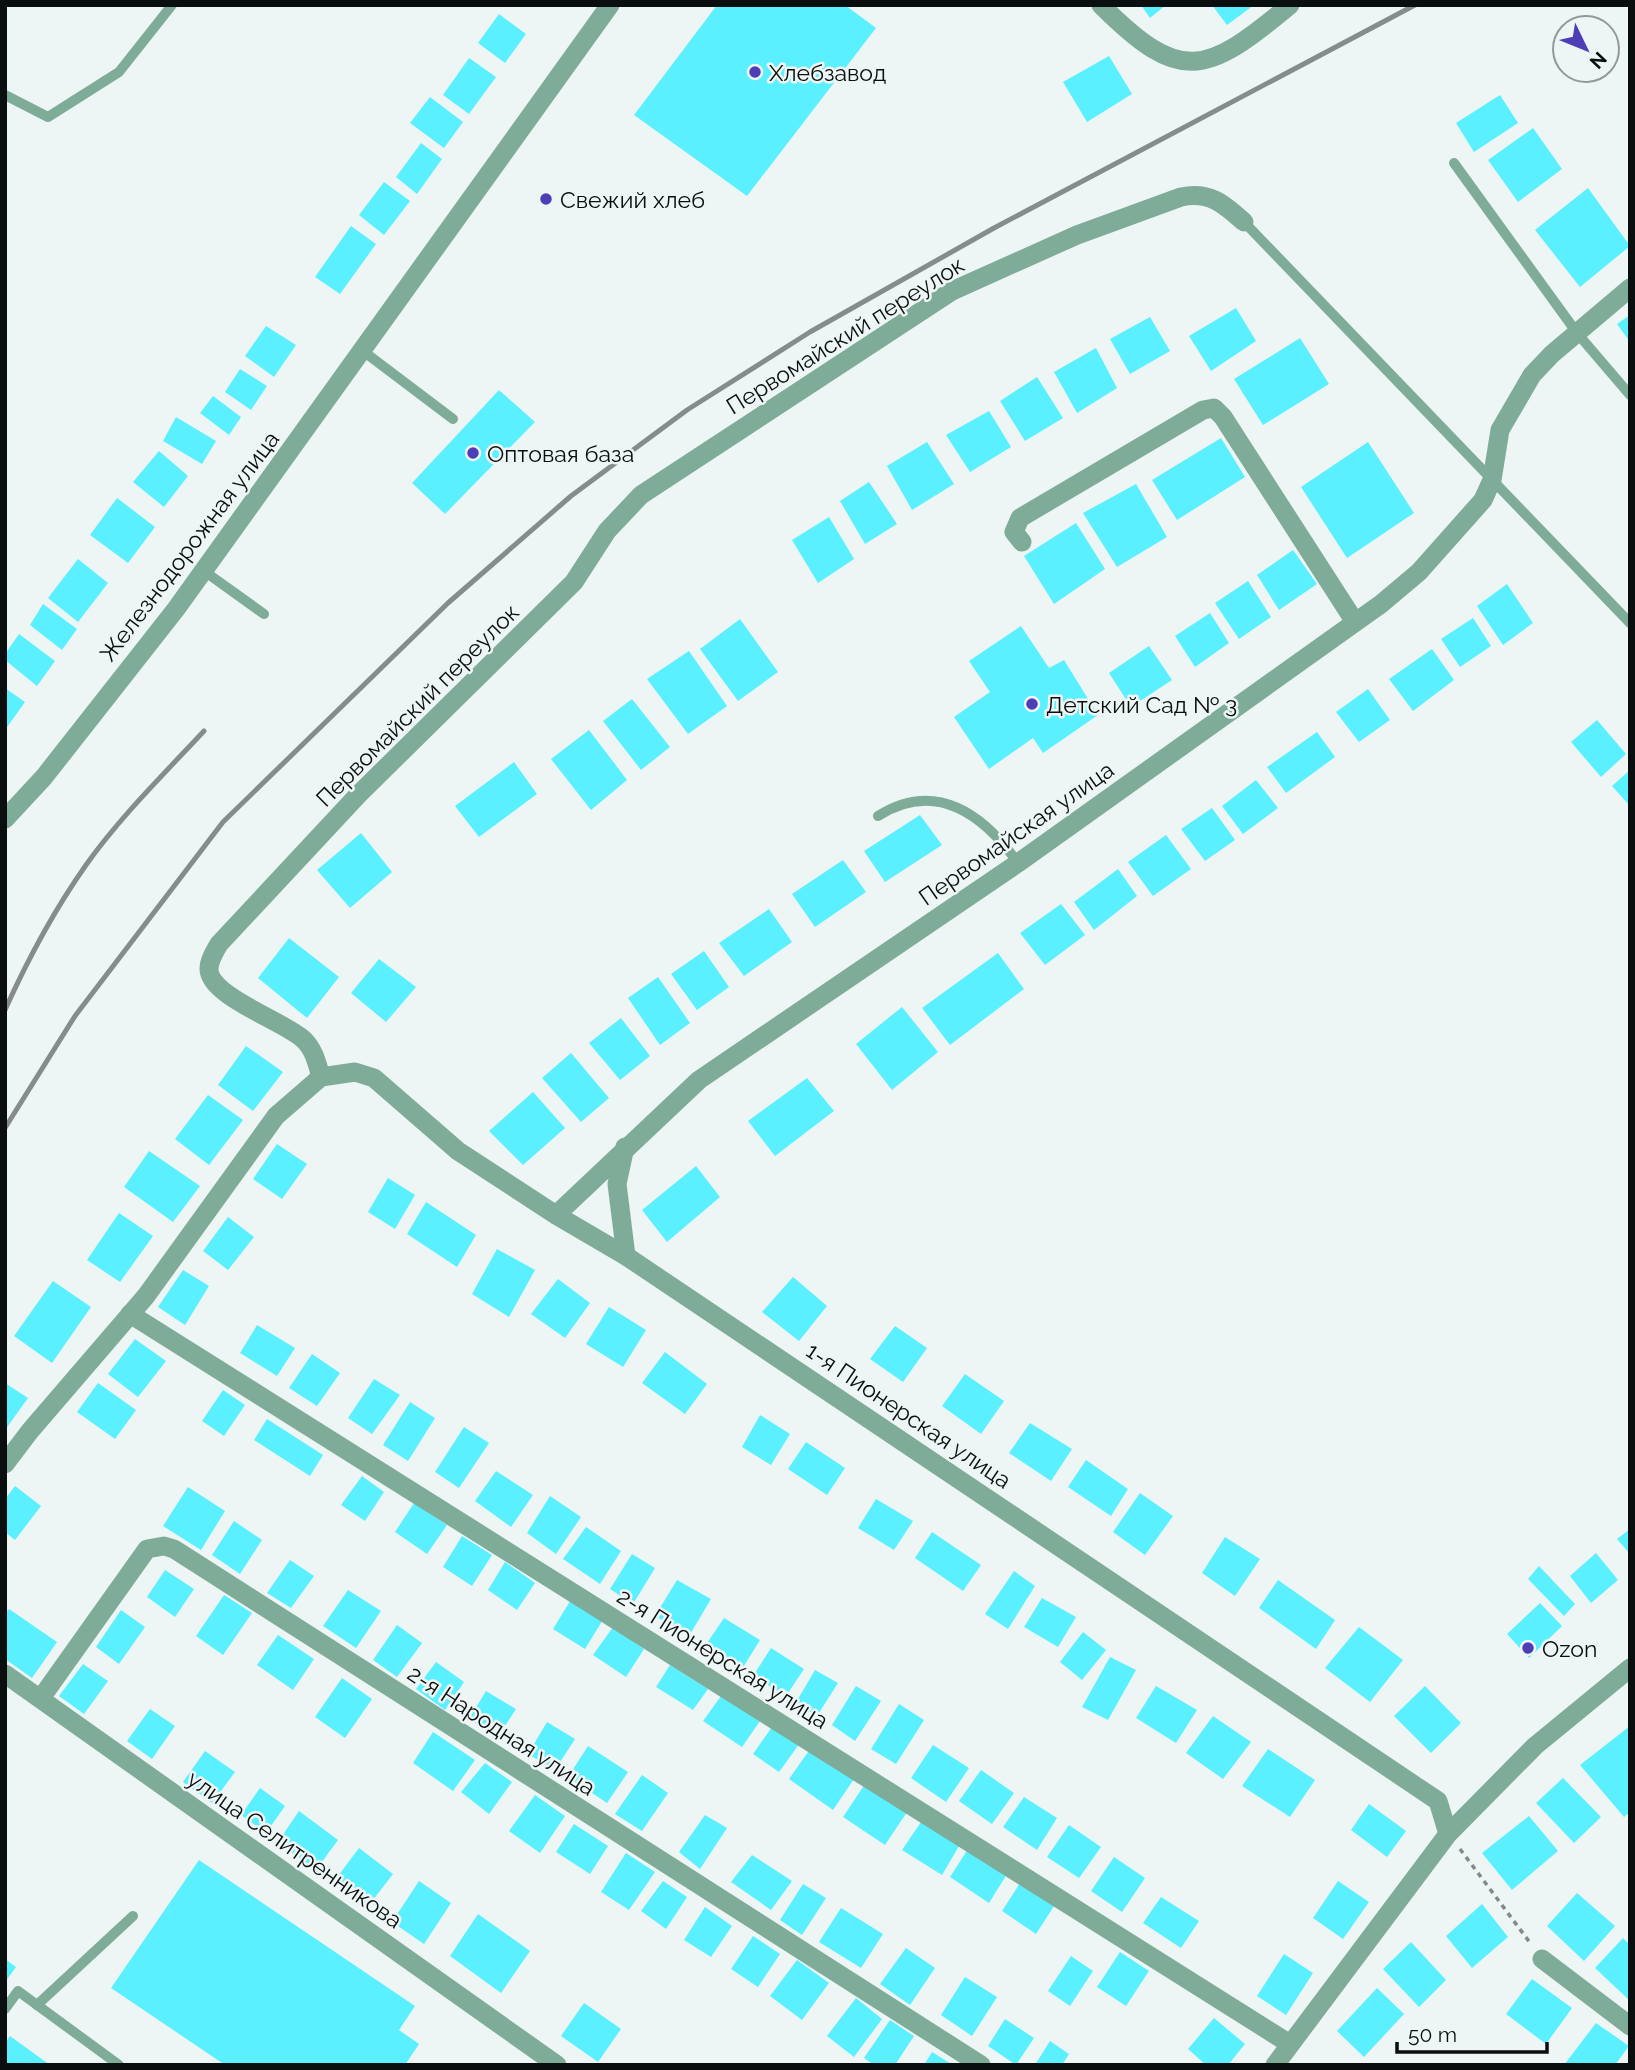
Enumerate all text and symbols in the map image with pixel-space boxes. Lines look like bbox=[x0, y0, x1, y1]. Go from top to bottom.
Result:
north arrow bbox=[1551, 14, 1621, 84]
text: N bbox=[1585, 48, 1611, 73]
place label: Хлебзавод bbox=[769, 59, 886, 86]
marker: Хлебзавод bbox=[747, 64, 763, 80]
place label: Свежий хлеб bbox=[560, 186, 705, 213]
marker: Свежий хлеб bbox=[538, 191, 554, 207]
street label: Первомайский переулок bbox=[721, 251, 969, 419]
street label: Железнодорожная улица bbox=[94, 426, 284, 666]
place label: Оптовая база bbox=[487, 440, 634, 467]
marker: Оптовая база bbox=[465, 445, 481, 461]
street label: Первомайский переулок bbox=[310, 598, 524, 812]
place label: Детский Сад № 3 bbox=[1046, 691, 1237, 718]
marker: Детский Сад № 3 bbox=[1024, 696, 1040, 712]
street label: Первомайская улица bbox=[913, 755, 1119, 911]
street label: 1-я Пионерская улица bbox=[801, 1336, 1017, 1494]
street label: 2-я Пионерская улица bbox=[613, 1582, 833, 1734]
place label: Ozon bbox=[1542, 1635, 1597, 1662]
marker: Ozon bbox=[1520, 1640, 1536, 1656]
street label: 2-я Народная улица bbox=[403, 1659, 601, 1801]
street label: улица Селитренникова bbox=[182, 1765, 408, 1933]
scale bar bbox=[1397, 2010, 1548, 2054]
text: 50 m bbox=[1408, 2022, 1457, 2047]

